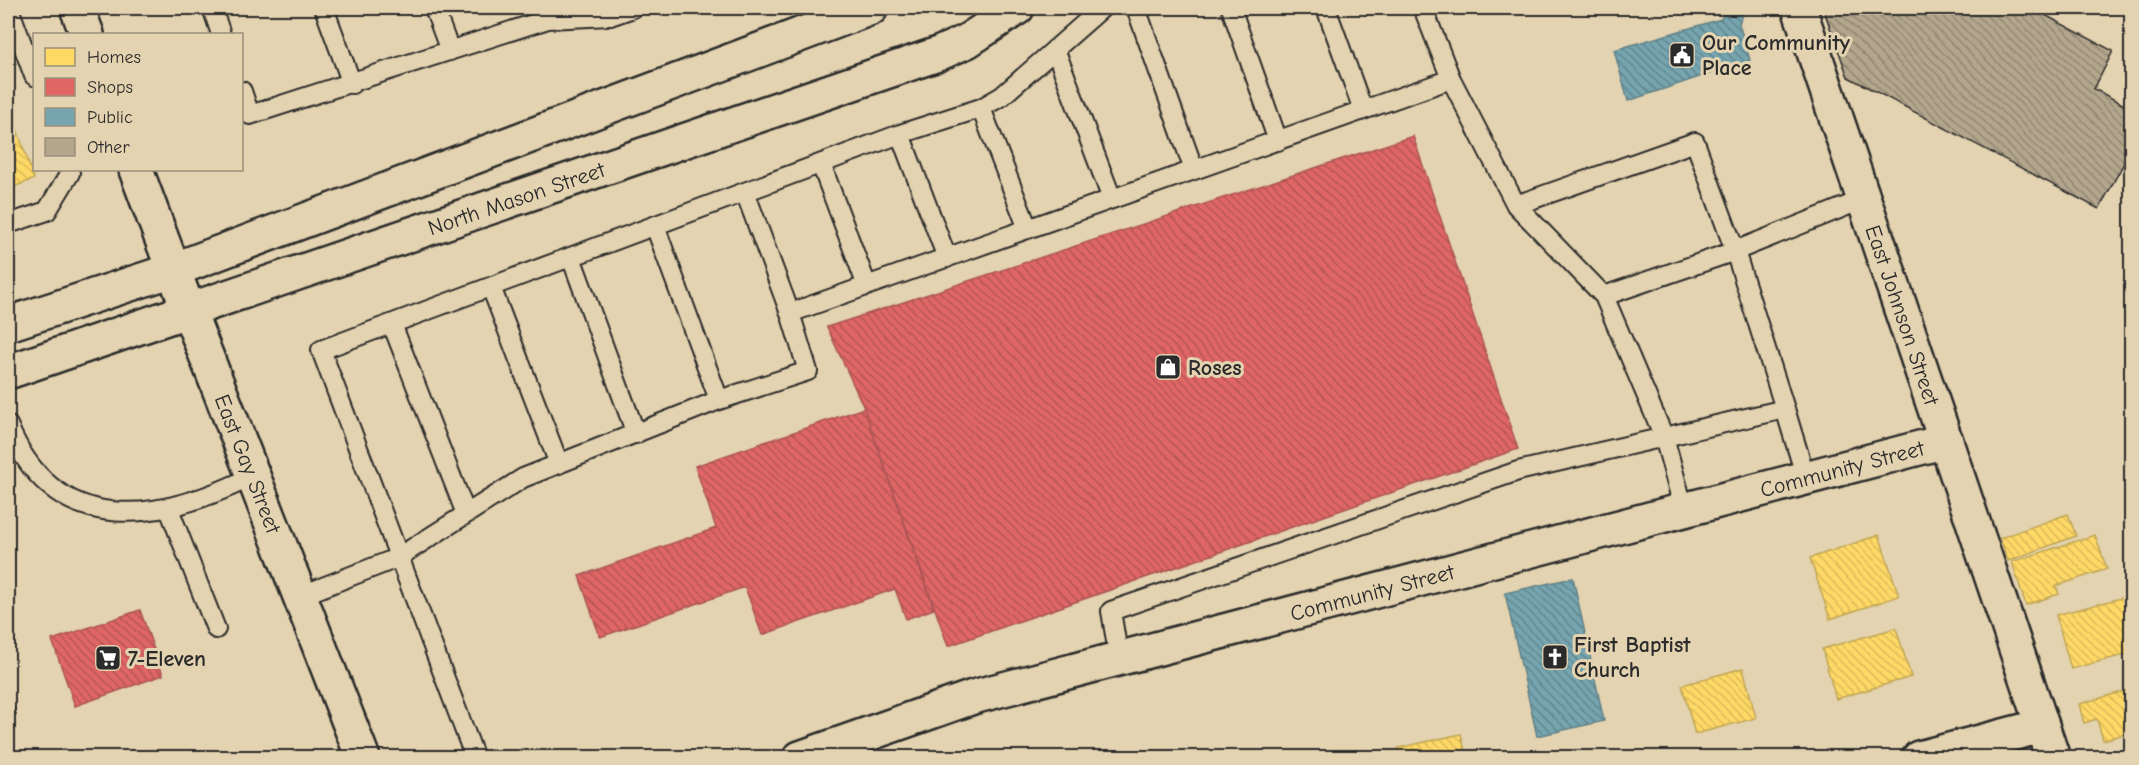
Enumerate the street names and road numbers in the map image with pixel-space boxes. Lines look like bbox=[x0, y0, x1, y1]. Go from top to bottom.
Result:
street label: North Mason Street bbox=[424, 157, 609, 242]
street label: East Johnson Street bbox=[1859, 222, 1945, 409]
street label: East Gay Street bbox=[209, 391, 286, 538]
street label: Community Street bbox=[1757, 435, 1928, 503]
street label: Community Street bbox=[1287, 559, 1458, 627]

